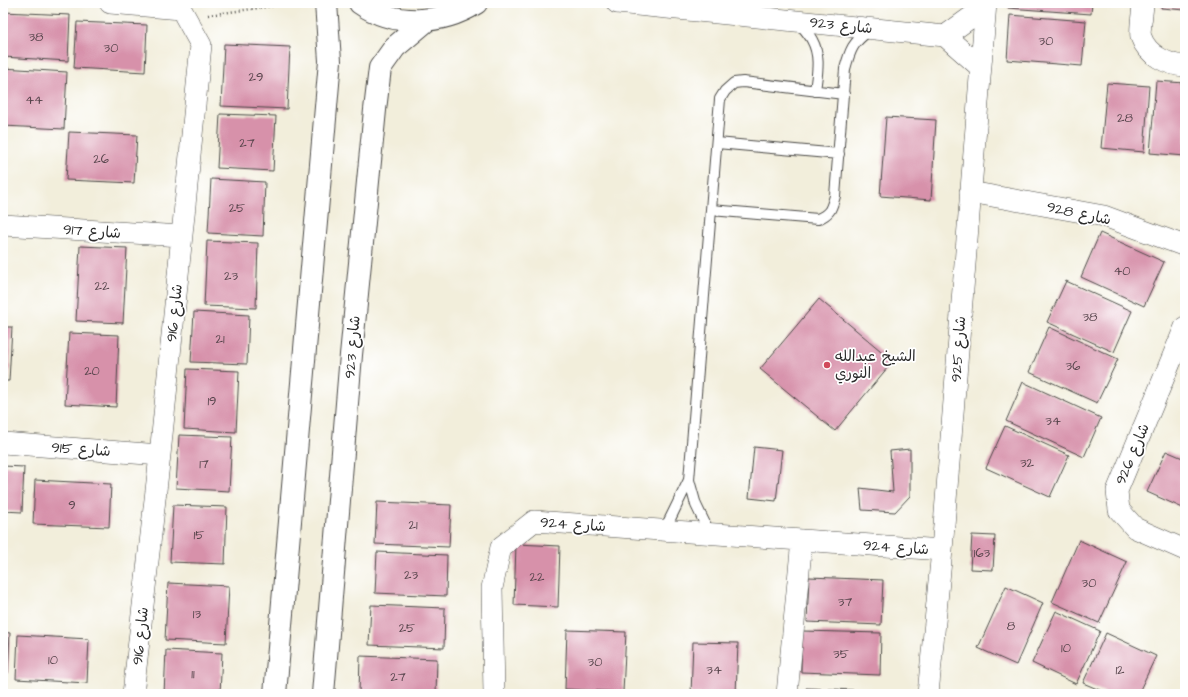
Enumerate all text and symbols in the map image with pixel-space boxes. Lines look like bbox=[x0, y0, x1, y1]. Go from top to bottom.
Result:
street label: شارع 923 bbox=[808, 12, 873, 39]
house number: 38 bbox=[28, 28, 44, 46]
house number: 30 bbox=[1039, 32, 1053, 50]
house number: 30 bbox=[104, 39, 118, 57]
house number: 29 bbox=[249, 68, 263, 86]
house number: 44 bbox=[25, 91, 43, 109]
house number: 28 bbox=[1117, 109, 1134, 127]
house number: 27 bbox=[239, 134, 255, 152]
house number: 26 bbox=[93, 150, 109, 168]
street label: شارع 928 bbox=[1045, 196, 1113, 231]
house number: 25 bbox=[229, 199, 245, 217]
street label: شارع 917 bbox=[62, 219, 122, 244]
house number: 40 bbox=[1113, 262, 1131, 280]
house number: 23 bbox=[224, 267, 238, 285]
house number: 22 bbox=[95, 277, 110, 295]
street label: شارع 916 bbox=[161, 283, 188, 343]
house number: 38 bbox=[1082, 308, 1098, 326]
street label: شارع 923 bbox=[339, 315, 366, 379]
street label: شارع 925 bbox=[946, 315, 971, 383]
house number: 21 bbox=[215, 330, 225, 348]
place label: الشيخ عبدالله النوري bbox=[835, 346, 916, 384]
house number: 36 bbox=[1066, 357, 1080, 375]
marker: الشيخ عبدالله النوري bbox=[822, 360, 832, 370]
house number: 20 bbox=[84, 362, 100, 380]
house number: 19 bbox=[207, 392, 217, 410]
house number: 34 bbox=[1045, 412, 1061, 430]
street label: شارع 926 bbox=[1110, 420, 1155, 488]
street label: شارع 915 bbox=[51, 437, 111, 462]
house number: 32 bbox=[1020, 454, 1035, 472]
house number: 17 bbox=[199, 455, 209, 473]
house number: 9 bbox=[68, 496, 76, 514]
street label: شارع 924 bbox=[539, 512, 607, 537]
house number: 21 bbox=[408, 516, 418, 534]
house number: 15 bbox=[194, 526, 204, 544]
street label: شارع 924 bbox=[862, 535, 930, 560]
house number: 163 bbox=[974, 544, 991, 562]
house number: 23 bbox=[404, 566, 418, 584]
house number: 22 bbox=[530, 568, 545, 586]
house number: 30 bbox=[1082, 574, 1096, 592]
house number: 37 bbox=[838, 593, 852, 611]
house number: 13 bbox=[193, 605, 202, 623]
street label: شارع 916 bbox=[127, 606, 154, 666]
house number: 8 bbox=[1007, 617, 1016, 635]
house number: 25 bbox=[399, 619, 415, 637]
house number: 10 bbox=[1061, 639, 1071, 657]
house number: 35 bbox=[833, 645, 849, 663]
house number: 10 bbox=[48, 651, 58, 669]
house number: 30 bbox=[588, 653, 602, 671]
house number: 34 bbox=[706, 661, 722, 679]
house number: 12 bbox=[1115, 661, 1125, 679]
house number: 11 bbox=[191, 665, 195, 683]
house number: 27 bbox=[390, 668, 406, 686]

